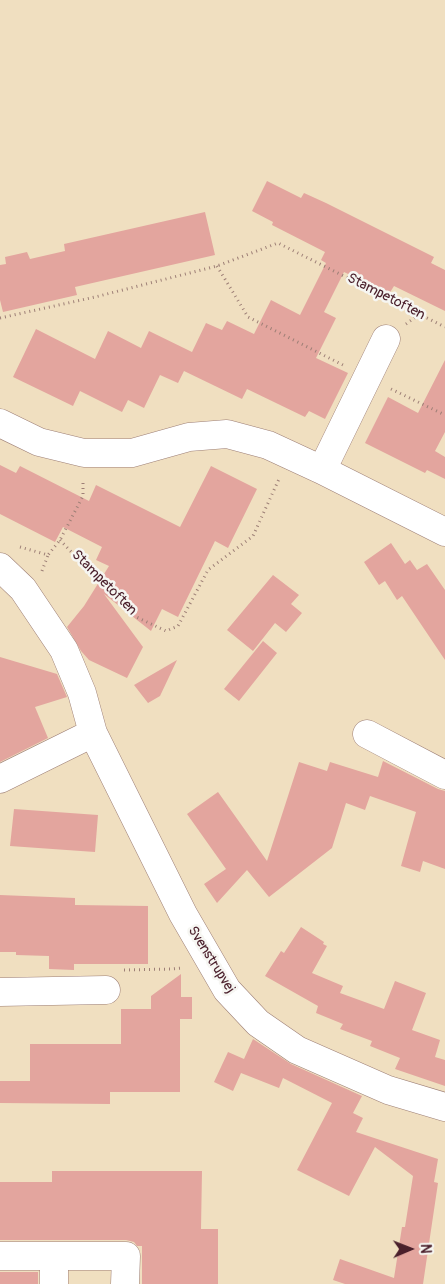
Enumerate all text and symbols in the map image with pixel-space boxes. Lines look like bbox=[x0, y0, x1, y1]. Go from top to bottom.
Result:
street label: Stampetoften bbox=[344, 270, 428, 324]
street label: Stampetoften bbox=[68, 547, 140, 619]
street label: Svenstrupvej bbox=[184, 923, 238, 997]
north arrow bbox=[385, 1224, 435, 1274]
text: N bbox=[417, 1244, 434, 1254]

